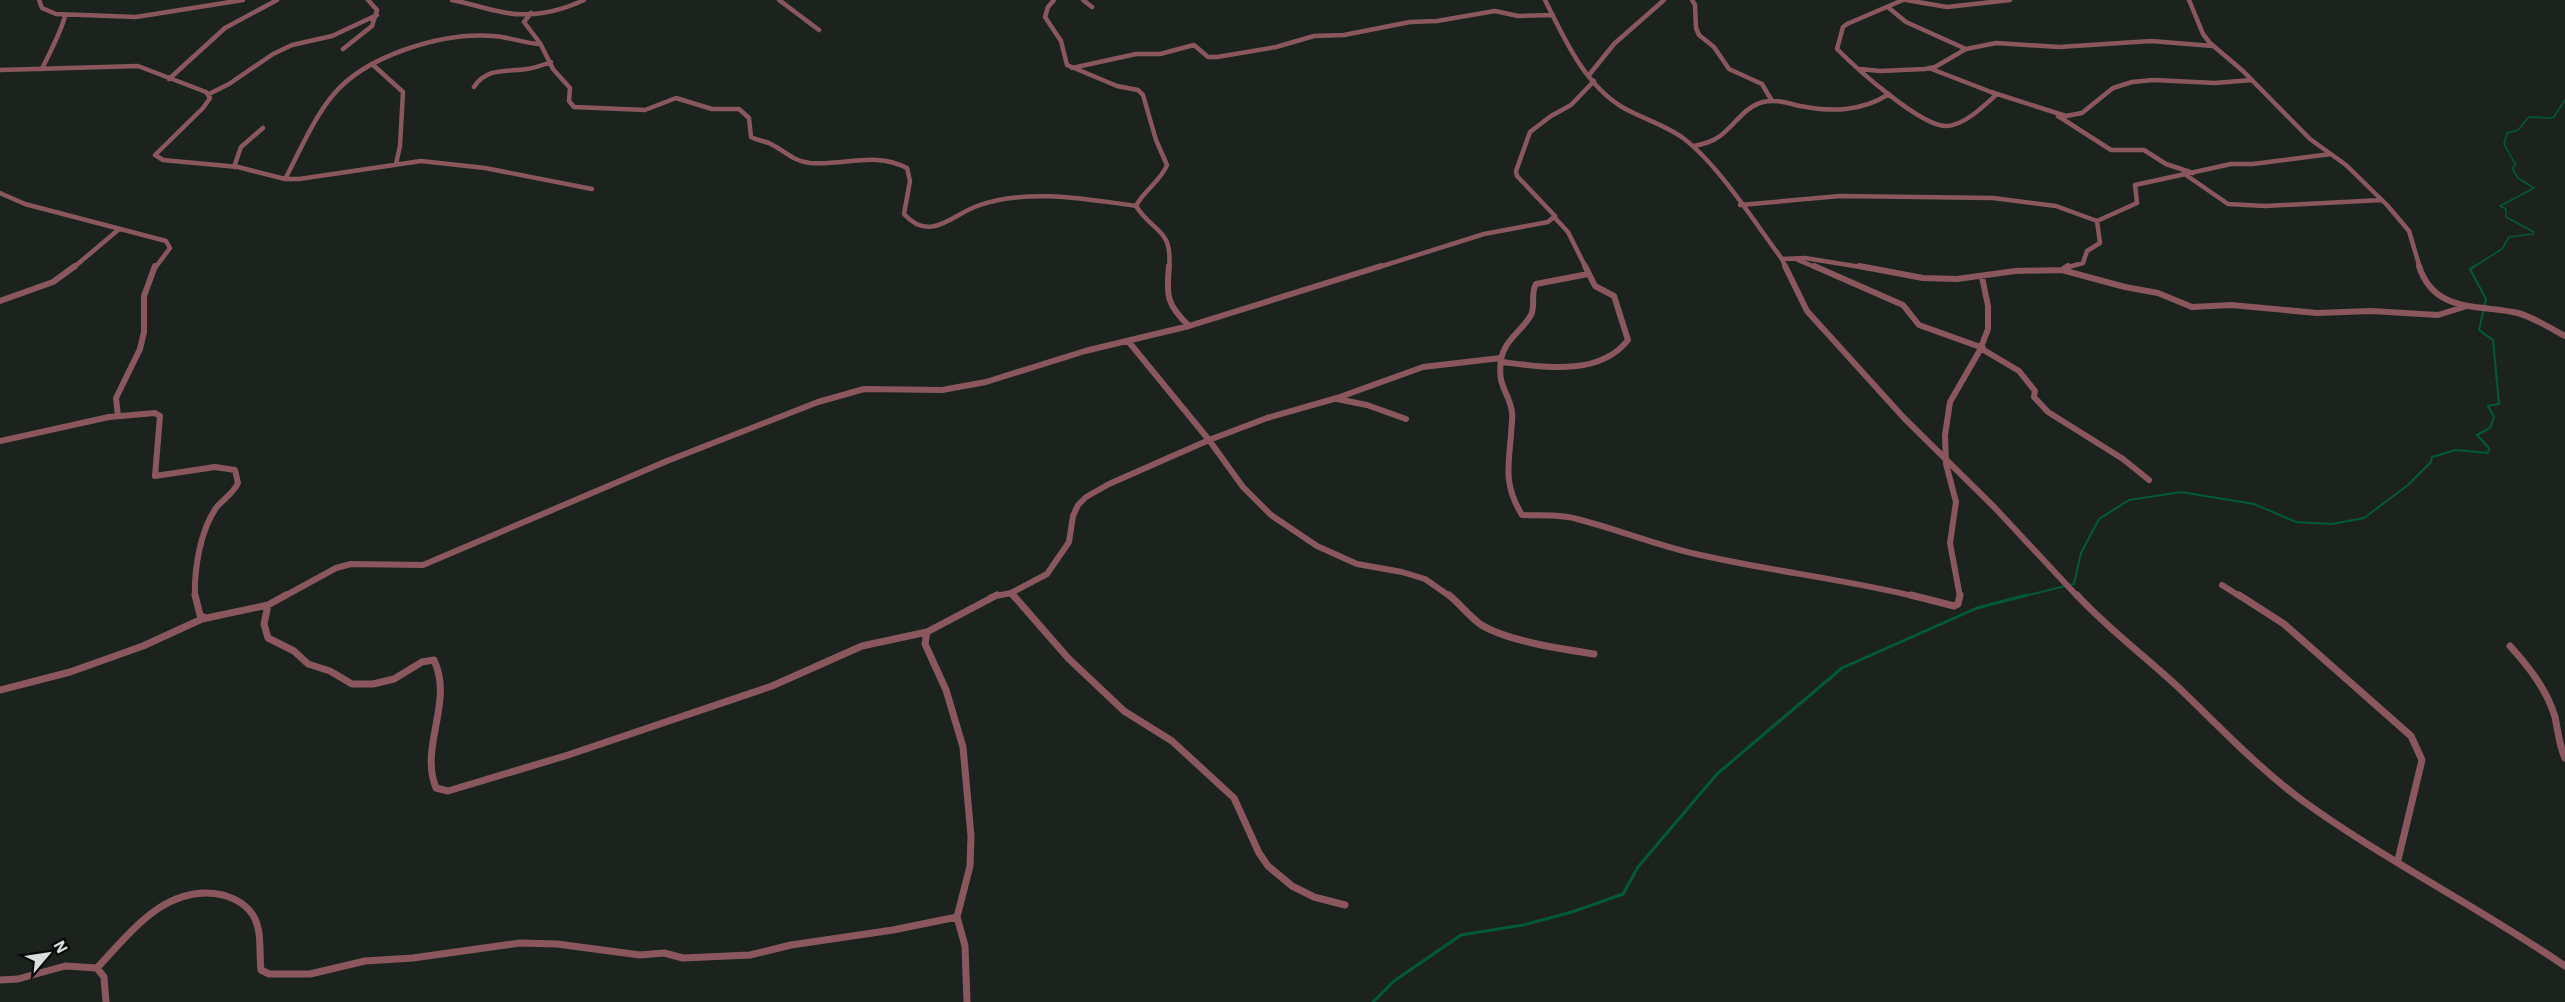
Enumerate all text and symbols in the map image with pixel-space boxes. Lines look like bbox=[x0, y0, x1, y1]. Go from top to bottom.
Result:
north arrow bbox=[18, 924, 78, 984]
text: N bbox=[50, 937, 73, 957]

